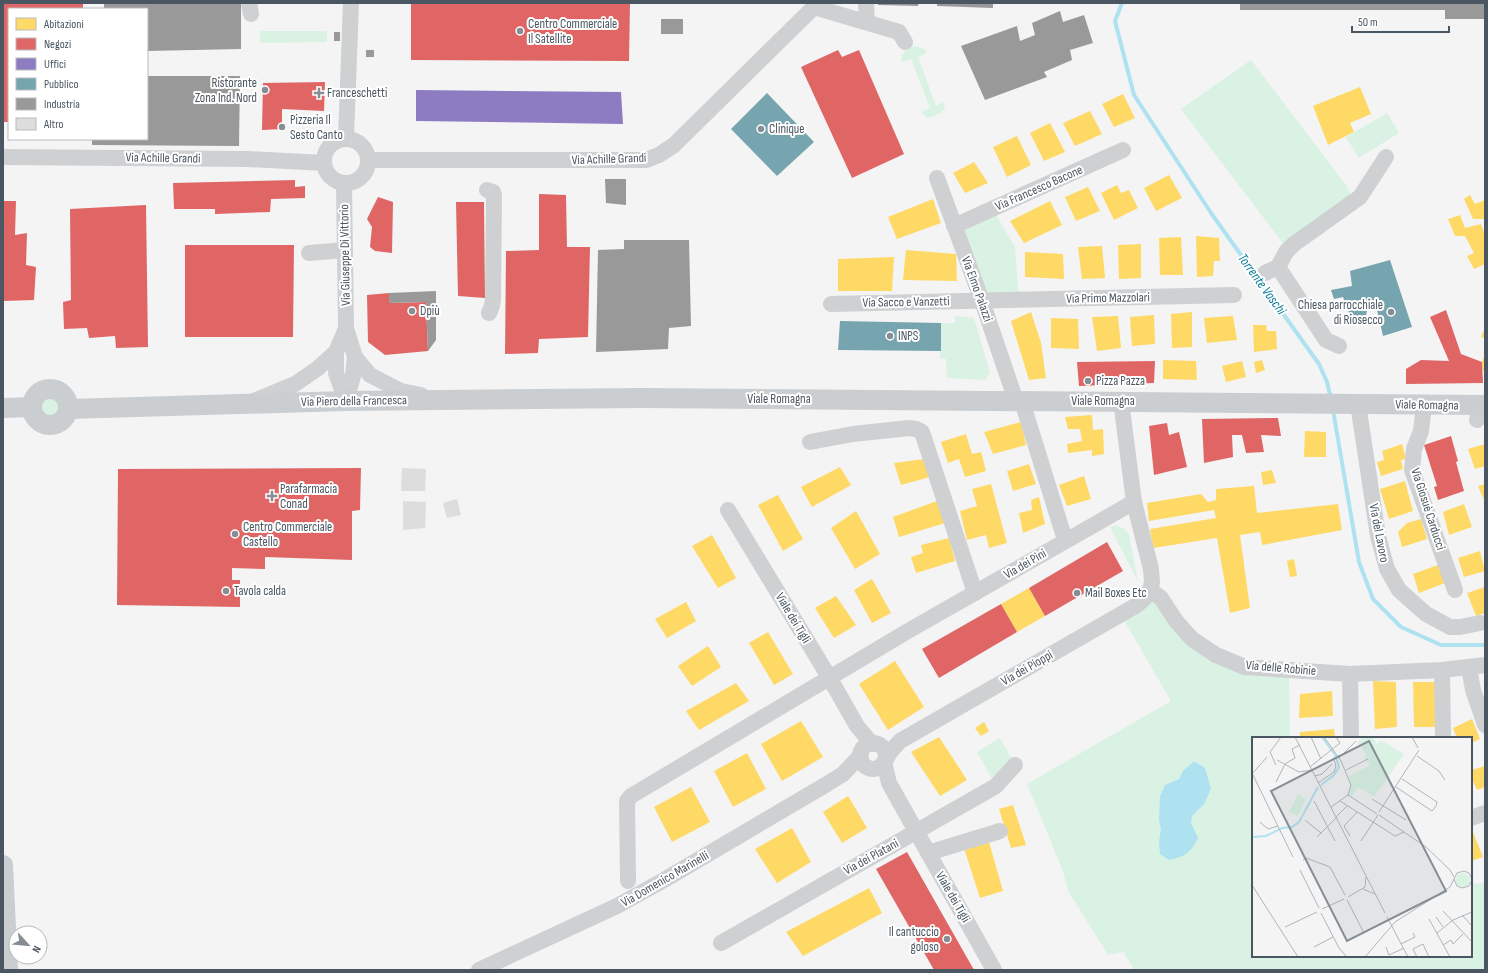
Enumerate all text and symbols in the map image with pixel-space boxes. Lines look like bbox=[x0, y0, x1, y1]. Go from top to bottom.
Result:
legend bbox=[8, 8, 148, 140]
scale bar bbox=[1352, 8, 1449, 34]
text: 50 m bbox=[1358, 15, 1378, 30]
place label: Centro Commerciale Il Satellite bbox=[528, 16, 617, 47]
text: Abitazioni bbox=[43, 17, 84, 32]
marker: Centro Commerciale Il Satellite bbox=[515, 26, 525, 36]
text: Negozi bbox=[44, 37, 71, 52]
text: Uffici bbox=[44, 57, 66, 72]
place label: Ristorante Zona Ind. Nord bbox=[195, 75, 257, 106]
text: Pubblico bbox=[44, 77, 79, 92]
marker: Ristorante Zona Ind. Nord bbox=[260, 85, 270, 95]
place label: Franceschetti bbox=[327, 85, 387, 101]
marker: Franceschetti bbox=[314, 88, 324, 98]
text: Industria bbox=[44, 97, 80, 112]
place label: Pizzeria Il Sesto Canto bbox=[290, 112, 343, 143]
text: Altro bbox=[43, 117, 63, 132]
place label: Clinique bbox=[769, 121, 804, 137]
marker: Pizzeria Il Sesto Canto bbox=[277, 122, 287, 132]
marker: Clinique bbox=[756, 124, 766, 134]
street label: Via Achille Grandi bbox=[125, 149, 201, 167]
street label: Via Achille Grandi bbox=[571, 150, 647, 168]
street label: Via Francesco Bacone bbox=[993, 162, 1085, 214]
street label: Via Giuseppe Di Vittorio bbox=[336, 204, 354, 306]
water label: Torrente Vaschi bbox=[1234, 250, 1290, 318]
street label: Via Elmo Palazzi bbox=[958, 254, 996, 324]
street label: Via Primo Mazzolari bbox=[1066, 289, 1150, 307]
street label: Via Sacco e Vanzetti bbox=[862, 293, 950, 311]
place label: Chiesa parrocchiale di Riosecco bbox=[1298, 297, 1383, 328]
place label: Dpiù bbox=[420, 303, 440, 319]
marker: Dpiù bbox=[407, 306, 417, 316]
marker: Chiesa parrocchiale di Riosecco bbox=[1386, 307, 1396, 317]
place label: INPS bbox=[898, 328, 919, 344]
marker: INPS bbox=[885, 331, 895, 341]
place label: Pizza Pazza bbox=[1096, 373, 1145, 389]
marker: Pizza Pazza bbox=[1083, 376, 1093, 386]
street label: Viale Romagna bbox=[747, 391, 811, 407]
street label: Via Piero della Francesca bbox=[301, 392, 407, 410]
street label: Viale Romagna bbox=[1071, 393, 1135, 409]
street label: Viale Romagna bbox=[1395, 396, 1459, 414]
street label: Via Giosuè Carducci bbox=[1407, 466, 1449, 552]
place label: Parafarmacia Conad bbox=[280, 481, 337, 512]
marker: Parafarmacia Conad bbox=[267, 491, 277, 501]
street label: Via del Lavoro bbox=[1365, 502, 1393, 564]
place label: Centro Commerciale Castello bbox=[243, 519, 332, 550]
marker: Centro Commerciale Castello bbox=[230, 529, 240, 539]
street label: Via dei Pini bbox=[1001, 545, 1049, 583]
place label: Tavola calda bbox=[234, 583, 286, 599]
place label: Mail Boxes Etc bbox=[1085, 585, 1147, 601]
marker: Tavola calda bbox=[221, 586, 231, 596]
marker: Mail Boxes Etc bbox=[1072, 588, 1082, 598]
street label: Viale dei Tigli bbox=[772, 590, 814, 646]
street label: Via dei Pioppi bbox=[998, 647, 1056, 689]
street label: Via delle Robinie bbox=[1245, 657, 1317, 679]
inset map bbox=[1252, 737, 1472, 957]
street label: Via dei Platani bbox=[841, 835, 901, 879]
street label: Via Domenico Marinelli bbox=[618, 847, 712, 911]
street label: Viale dei Tigli bbox=[932, 869, 974, 925]
place label: Il cantuccio goloso bbox=[889, 924, 939, 955]
north arrow bbox=[8, 925, 48, 965]
marker: Il cantuccio goloso bbox=[942, 934, 952, 944]
text: N bbox=[29, 944, 44, 955]

